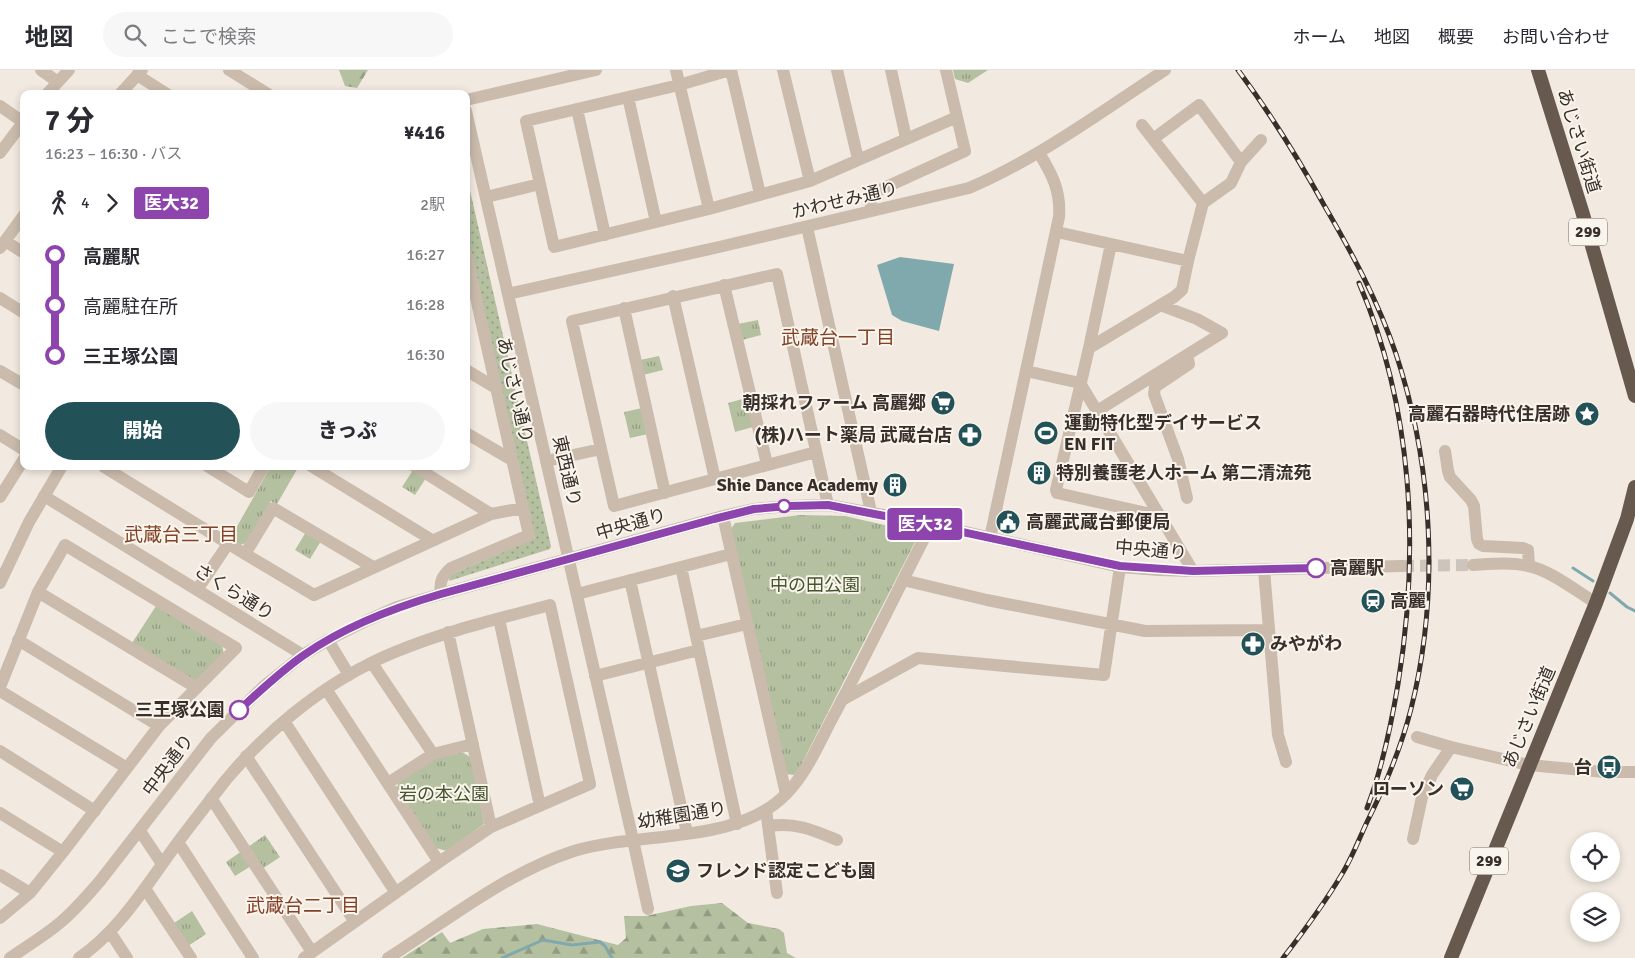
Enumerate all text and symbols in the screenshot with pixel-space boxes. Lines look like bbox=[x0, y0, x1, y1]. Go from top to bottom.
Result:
search box bbox=[103, 12, 453, 57]
icon: search bbox=[121, 21, 149, 49]
text: 地図 bbox=[25, 22, 73, 52]
text: ここで検索 bbox=[161, 25, 256, 49]
text: ホーム bbox=[1293, 26, 1346, 48]
text: 地図 bbox=[1374, 26, 1410, 48]
text: 概要 bbox=[1438, 26, 1474, 48]
text: お問い合わせ bbox=[1502, 26, 1610, 48]
street label: あじさい街道 bbox=[1553, 86, 1605, 196]
text: 7 分 bbox=[45, 104, 94, 138]
text: ¥416 bbox=[404, 121, 445, 145]
text: 16:23 – 16:30 · バス bbox=[45, 144, 182, 164]
street label: かわせみ通り bbox=[790, 177, 900, 223]
icon: walk bbox=[45, 189, 73, 217]
icon: forward bbox=[98, 189, 126, 217]
text: 医大32 bbox=[144, 192, 199, 214]
text: 4 bbox=[81, 193, 90, 213]
text: 2駅 bbox=[420, 195, 445, 215]
road number: 299 bbox=[1569, 218, 1607, 246]
text: 高麗駅 bbox=[83, 245, 140, 269]
text: 16:27 bbox=[406, 245, 445, 265]
text: 高麗駐在所 bbox=[83, 295, 178, 319]
text: 16:28 bbox=[406, 295, 445, 315]
district label: 武蔵台一丁目 bbox=[781, 326, 895, 350]
street label: あじさい通り bbox=[492, 335, 538, 445]
text: 三王塚公園 bbox=[83, 345, 178, 369]
text: 16:30 bbox=[406, 345, 445, 365]
supermarket icon: 朝採れファーム 高麗郷 bbox=[930, 390, 956, 416]
place label: 朝採れファーム 高麗郷 bbox=[743, 392, 926, 414]
place icon: 高麗石器時代住居跡 bbox=[1574, 401, 1600, 427]
button: 開始 bbox=[45, 402, 240, 460]
button: きっぷ bbox=[250, 402, 445, 460]
place label: 高麗石器時代住居跡 bbox=[1408, 403, 1570, 425]
place label: 運動特化型デイサービス EN FIT bbox=[1064, 412, 1262, 455]
sports icon: 運動特化型デイサービス EN FIT bbox=[1033, 420, 1059, 446]
pharmacy icon: (株)ハート薬局 武蔵台店 bbox=[957, 422, 983, 448]
place label: (株)ハート薬局 武蔵台店 bbox=[755, 424, 952, 446]
street label: 東西通り bbox=[548, 433, 586, 509]
building icon: 特別養護老人ホーム 第二清流苑 bbox=[1026, 460, 1052, 486]
place label: 特別養護老人ホーム 第二清流苑 bbox=[1056, 462, 1311, 484]
building icon: Shie Dance Academy bbox=[882, 472, 908, 498]
place label: Shie Dance Academy bbox=[717, 474, 878, 496]
unlabelled marker bbox=[777, 499, 791, 513]
street label: 中央通り bbox=[593, 504, 669, 544]
line badge: 医大32 bbox=[890, 508, 960, 540]
public building icon: 高麗武蔵台郵便局 bbox=[995, 509, 1021, 535]
place label: 高麗武蔵台郵便局 bbox=[1026, 511, 1170, 533]
text: 医大32 bbox=[897, 513, 953, 535]
district label: 武蔵台三丁目 bbox=[124, 523, 238, 547]
street label: 中央通り bbox=[1114, 536, 1188, 564]
place label: 高麗駅 bbox=[1330, 557, 1384, 579]
marker: 高麗駅 bbox=[1306, 558, 1326, 578]
street label: さくら通り bbox=[190, 559, 278, 625]
park label: 中の田公園 bbox=[770, 574, 860, 596]
station icon: 高麗 bbox=[1360, 588, 1386, 614]
place label: 高麗 bbox=[1390, 590, 1426, 612]
pharmacy icon: みやがわ bbox=[1240, 631, 1266, 657]
place label: みやがわ bbox=[1270, 633, 1342, 655]
street label: あじさい街道 bbox=[1498, 663, 1560, 771]
place label: 三王塚公園 bbox=[135, 699, 225, 721]
marker: 三王塚公園 bbox=[229, 700, 249, 720]
street label: 中央通り bbox=[138, 730, 198, 800]
bus stop icon: 台 bbox=[1596, 754, 1622, 780]
place label: 台 bbox=[1574, 756, 1592, 778]
supermarket icon: ローソン bbox=[1449, 776, 1475, 802]
place label: ローソン bbox=[1372, 778, 1444, 800]
park label: 岩の本公園 bbox=[399, 783, 489, 805]
street label: 幼稚園通り bbox=[636, 797, 728, 833]
map controls bbox=[1570, 832, 1620, 942]
button: locate bbox=[1570, 832, 1620, 882]
road number: 299 bbox=[1470, 848, 1508, 874]
school or university icon: フレンド認定こども園 bbox=[665, 858, 691, 884]
place label: フレンド認定こども園 bbox=[696, 860, 876, 882]
button: layers bbox=[1570, 892, 1620, 942]
district label: 武蔵台二丁目 bbox=[246, 894, 360, 918]

